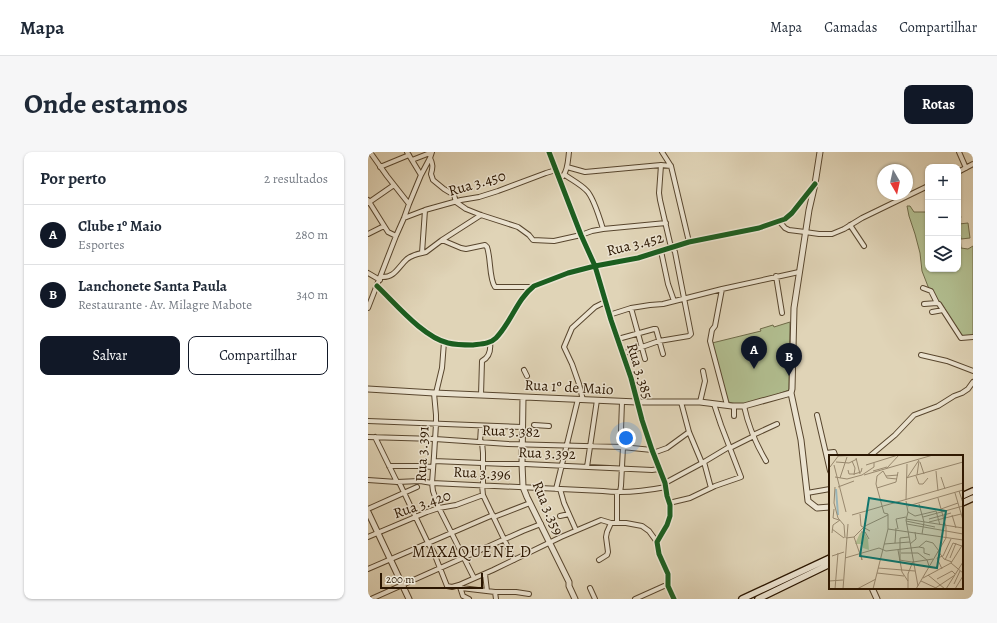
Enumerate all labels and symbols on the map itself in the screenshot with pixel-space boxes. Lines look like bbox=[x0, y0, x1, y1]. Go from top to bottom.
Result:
north arrow bbox=[877, 164, 913, 200]
street label: Rua 3.450 bbox=[446, 165, 508, 201]
street label: Rua 3.452 bbox=[604, 227, 666, 261]
pin: A bbox=[741, 336, 767, 369]
street label: Rua 3.385 bbox=[622, 341, 658, 401]
pin: B bbox=[776, 343, 802, 376]
street label: Rua 1º de Maio bbox=[524, 375, 614, 399]
street label: Rua 3.382 bbox=[482, 420, 540, 442]
street label: Rua 3.391 bbox=[411, 426, 433, 482]
your location bbox=[616, 428, 636, 448]
street label: Rua 3.392 bbox=[518, 442, 576, 464]
inset map bbox=[829, 455, 963, 589]
street label: Rua 3.396 bbox=[453, 462, 511, 484]
street label: Rua 3.359 bbox=[528, 478, 568, 538]
street label: Rua 3.420 bbox=[391, 485, 453, 523]
district label: MAXAQUENE D bbox=[412, 541, 532, 563]
scale bar bbox=[380, 571, 483, 590]

